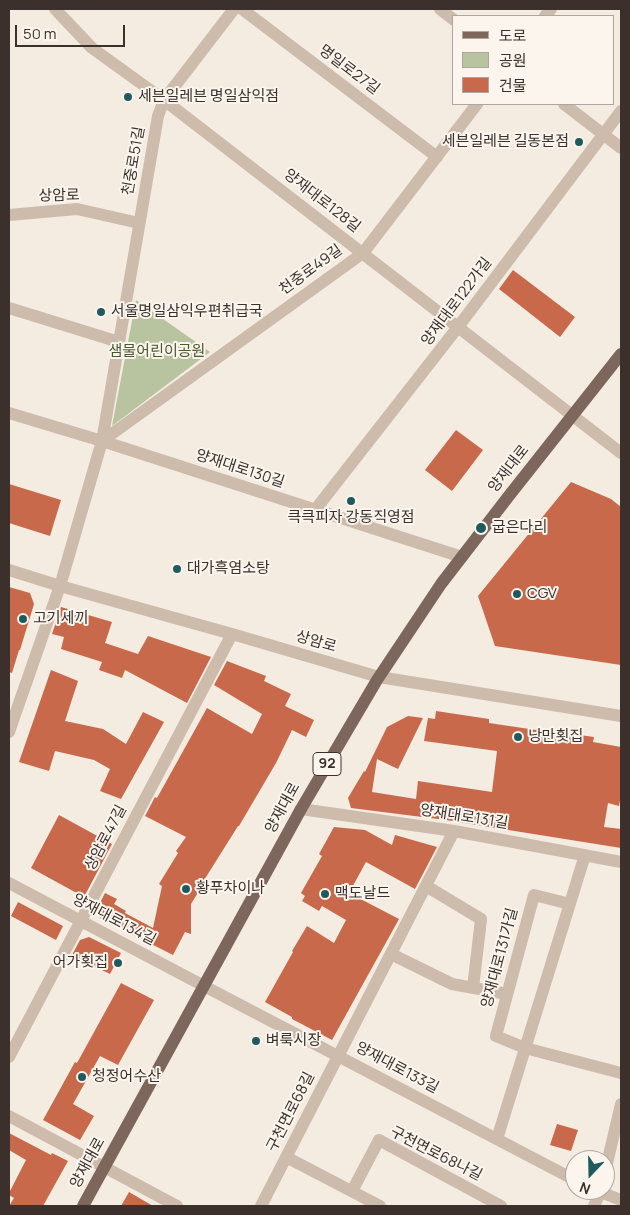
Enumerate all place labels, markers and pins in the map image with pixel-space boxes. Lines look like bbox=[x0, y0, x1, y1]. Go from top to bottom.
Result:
place label: 세븐일레븐 명일삼익점 bbox=[138, 88, 279, 106]
marker: 세븐일레븐 명일삼익점 bbox=[122, 91, 134, 103]
place label: 세븐일레븐 길동본점 bbox=[442, 133, 569, 151]
marker: 세븐일레븐 길동본점 bbox=[573, 136, 585, 148]
place label: 서울명일삼익우편취급국 bbox=[111, 303, 263, 321]
marker: 서울명일삼익우편취급국 bbox=[95, 306, 107, 318]
marker: 큭큭피자 강동직영점 bbox=[345, 495, 357, 507]
place label: 큭큭피자 강동직영점 bbox=[287, 509, 415, 527]
place label: 굽은다리 bbox=[492, 519, 547, 537]
marker: 굽은다리 bbox=[474, 521, 488, 535]
place label: 대가흑염소탕 bbox=[187, 560, 270, 578]
marker: 대가흑염소탕 bbox=[171, 563, 183, 575]
place label: CGV bbox=[527, 585, 557, 603]
marker: CGV bbox=[511, 588, 523, 600]
place label: 고기세끼 bbox=[33, 610, 88, 628]
marker: 고기세끼 bbox=[17, 613, 29, 625]
place label: 낭만횟집 bbox=[528, 728, 583, 746]
marker: 낭만횟집 bbox=[512, 731, 524, 743]
place label: 황푸차이나 bbox=[196, 880, 265, 898]
marker: 황푸차이나 bbox=[180, 883, 192, 895]
place label: 맥도날드 bbox=[335, 885, 390, 903]
marker: 맥도날드 bbox=[319, 888, 331, 900]
place label: 어가횟집 bbox=[53, 954, 108, 972]
marker: 어가횟집 bbox=[112, 957, 124, 969]
place label: 벼룩시장 bbox=[266, 1032, 321, 1050]
marker: 벼룩시장 bbox=[250, 1035, 262, 1047]
place label: 청정어수산 bbox=[92, 1068, 161, 1086]
marker: 청정어수산 bbox=[76, 1071, 88, 1083]

